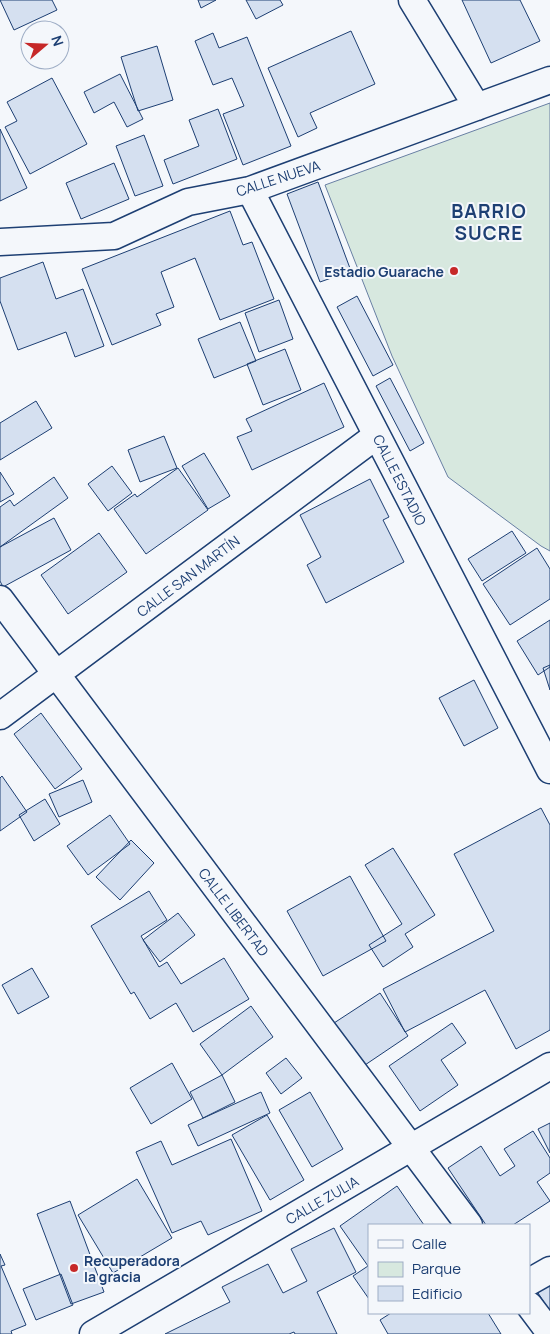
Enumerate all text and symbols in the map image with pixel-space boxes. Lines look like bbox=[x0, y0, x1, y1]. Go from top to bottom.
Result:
north arrow bbox=[20, 20, 70, 70]
text: N bbox=[47, 33, 68, 48]
street label: CALLE NUEVA bbox=[233, 155, 323, 201]
district label: BARRIO SUCRE bbox=[451, 198, 527, 246]
place label: Estadio Guarache bbox=[324, 262, 444, 281]
marker: Estadio Guarache bbox=[448, 265, 460, 277]
street label: CALLE ESTADIO bbox=[369, 431, 431, 529]
street label: CALLE SAN MARTÍN bbox=[133, 531, 243, 621]
street label: CALLE LIBERTAD bbox=[195, 864, 273, 960]
street label: CALLE ZULIA bbox=[282, 1171, 362, 1229]
legend bbox=[368, 1224, 530, 1314]
text: Calle bbox=[412, 1233, 447, 1254]
place label: Recuperadora la gracia bbox=[84, 1251, 180, 1286]
text: Parque bbox=[412, 1258, 461, 1279]
marker: Recuperadora la gracia bbox=[68, 1262, 80, 1274]
text: Edificio bbox=[412, 1283, 463, 1304]

